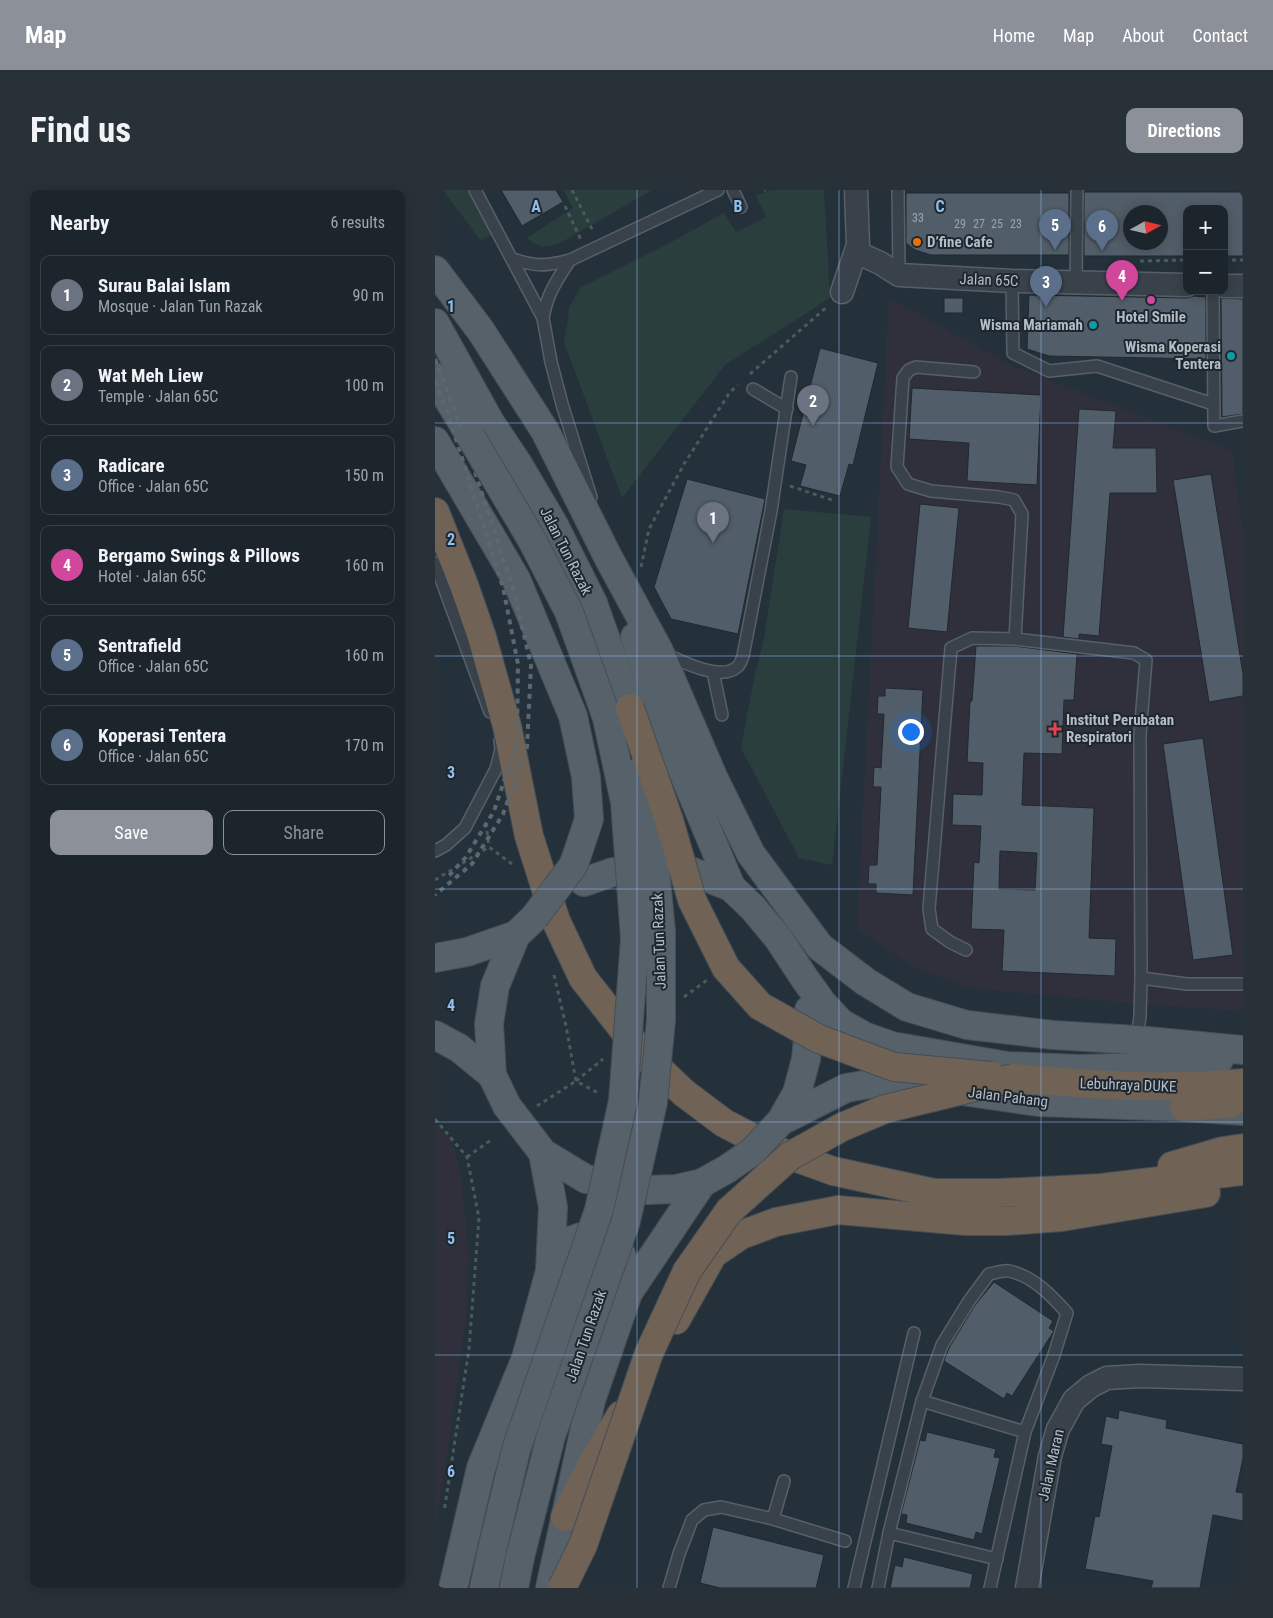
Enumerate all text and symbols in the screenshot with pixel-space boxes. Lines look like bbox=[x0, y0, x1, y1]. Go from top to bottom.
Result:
text: Map bbox=[25, 21, 66, 49]
text: Home bbox=[993, 25, 1035, 46]
text: Map bbox=[1063, 25, 1094, 46]
text: About bbox=[1122, 25, 1164, 46]
text: Contact bbox=[1192, 25, 1248, 46]
button: Directions bbox=[1126, 108, 1243, 153]
text: Find us bbox=[30, 110, 131, 151]
text: A bbox=[531, 197, 541, 216]
text: B bbox=[734, 197, 743, 216]
text: C bbox=[935, 197, 945, 216]
north arrow bbox=[1123, 205, 1168, 250]
map controls bbox=[1183, 205, 1228, 295]
button: + bbox=[1183, 205, 1228, 250]
pin: 5 bbox=[1039, 209, 1071, 250]
pin: 6 bbox=[1086, 210, 1118, 251]
text: Nearby bbox=[50, 211, 109, 235]
house number: 33 bbox=[912, 211, 924, 225]
text: 6 results bbox=[330, 213, 385, 232]
house number: 29 bbox=[954, 217, 966, 231]
house number: 27 bbox=[973, 217, 985, 231]
house number: 25 bbox=[991, 217, 1003, 231]
house number: 23 bbox=[1010, 217, 1022, 231]
place label: D’fine Cafe bbox=[927, 233, 993, 251]
marker: D’fine Cafe bbox=[911, 236, 923, 248]
button: − bbox=[1183, 250, 1228, 295]
pin: 4 bbox=[1106, 260, 1138, 301]
pin: 3 bbox=[1030, 266, 1062, 307]
street label: Jalan 65C bbox=[959, 270, 1019, 290]
text: Surau Balai Islam bbox=[98, 274, 230, 297]
text: 1 bbox=[63, 286, 71, 305]
text: 90 m bbox=[352, 286, 384, 305]
marker: Hotel Smile bbox=[1145, 294, 1157, 306]
text: Mosque · Jalan Tun Razak bbox=[98, 297, 263, 316]
text: 1 bbox=[447, 297, 455, 316]
place label: Hotel Smile bbox=[1116, 308, 1186, 326]
place label: Wisma Mariamah bbox=[980, 316, 1083, 334]
marker: Wisma Mariamah bbox=[1087, 319, 1099, 331]
place label: Wisma Koperasi Tentera bbox=[1125, 338, 1221, 373]
marker: Wisma Koperasi Tentera bbox=[1225, 350, 1237, 362]
text: Wat Meh Liew bbox=[98, 364, 203, 387]
text: 2 bbox=[63, 376, 71, 395]
text: 100 m bbox=[345, 376, 384, 395]
pin: 2 bbox=[797, 385, 829, 426]
text: Temple · Jalan 65C bbox=[98, 387, 218, 406]
text: Radicare bbox=[98, 454, 165, 477]
text: 3 bbox=[63, 466, 71, 485]
text: 150 m bbox=[345, 466, 384, 485]
text: Office · Jalan 65C bbox=[98, 477, 209, 496]
pin: 1 bbox=[697, 502, 729, 543]
street label: Jalan Tun Razak bbox=[536, 504, 596, 598]
text: 2 bbox=[447, 530, 455, 549]
text: Bergamo Swings & Pillows bbox=[98, 544, 300, 567]
text: 4 bbox=[63, 556, 71, 575]
text: 160 m bbox=[345, 556, 384, 575]
text: Hotel · Jalan 65C bbox=[98, 567, 206, 586]
text: Sentrafield bbox=[98, 634, 181, 657]
text: 5 bbox=[63, 646, 71, 665]
text: 160 m bbox=[345, 646, 384, 665]
text: Office · Jalan 65C bbox=[98, 657, 209, 676]
place label: Institut Perubatan Respiratori bbox=[1066, 711, 1174, 746]
your location bbox=[898, 719, 924, 745]
marker: Institut Perubatan Respiratori bbox=[1048, 722, 1062, 736]
text: Koperasi Tentera bbox=[98, 724, 226, 747]
text: 6 bbox=[63, 736, 71, 755]
text: 170 m bbox=[345, 736, 384, 755]
text: Office · Jalan 65C bbox=[98, 747, 209, 766]
text: 3 bbox=[447, 763, 455, 782]
button: Save bbox=[50, 810, 213, 855]
button: Share bbox=[223, 810, 385, 855]
street label: Jalan Tun Razak bbox=[648, 892, 670, 989]
text: 4 bbox=[447, 996, 455, 1015]
street label: Lebuhraya DUKE bbox=[1079, 1074, 1177, 1096]
street label: Jalan Pahang bbox=[967, 1083, 1049, 1111]
text: 5 bbox=[447, 1229, 455, 1248]
street label: Jalan Tun Razak bbox=[562, 1287, 610, 1384]
street label: Jalan Maran bbox=[1034, 1427, 1068, 1503]
text: 6 bbox=[447, 1462, 455, 1481]

